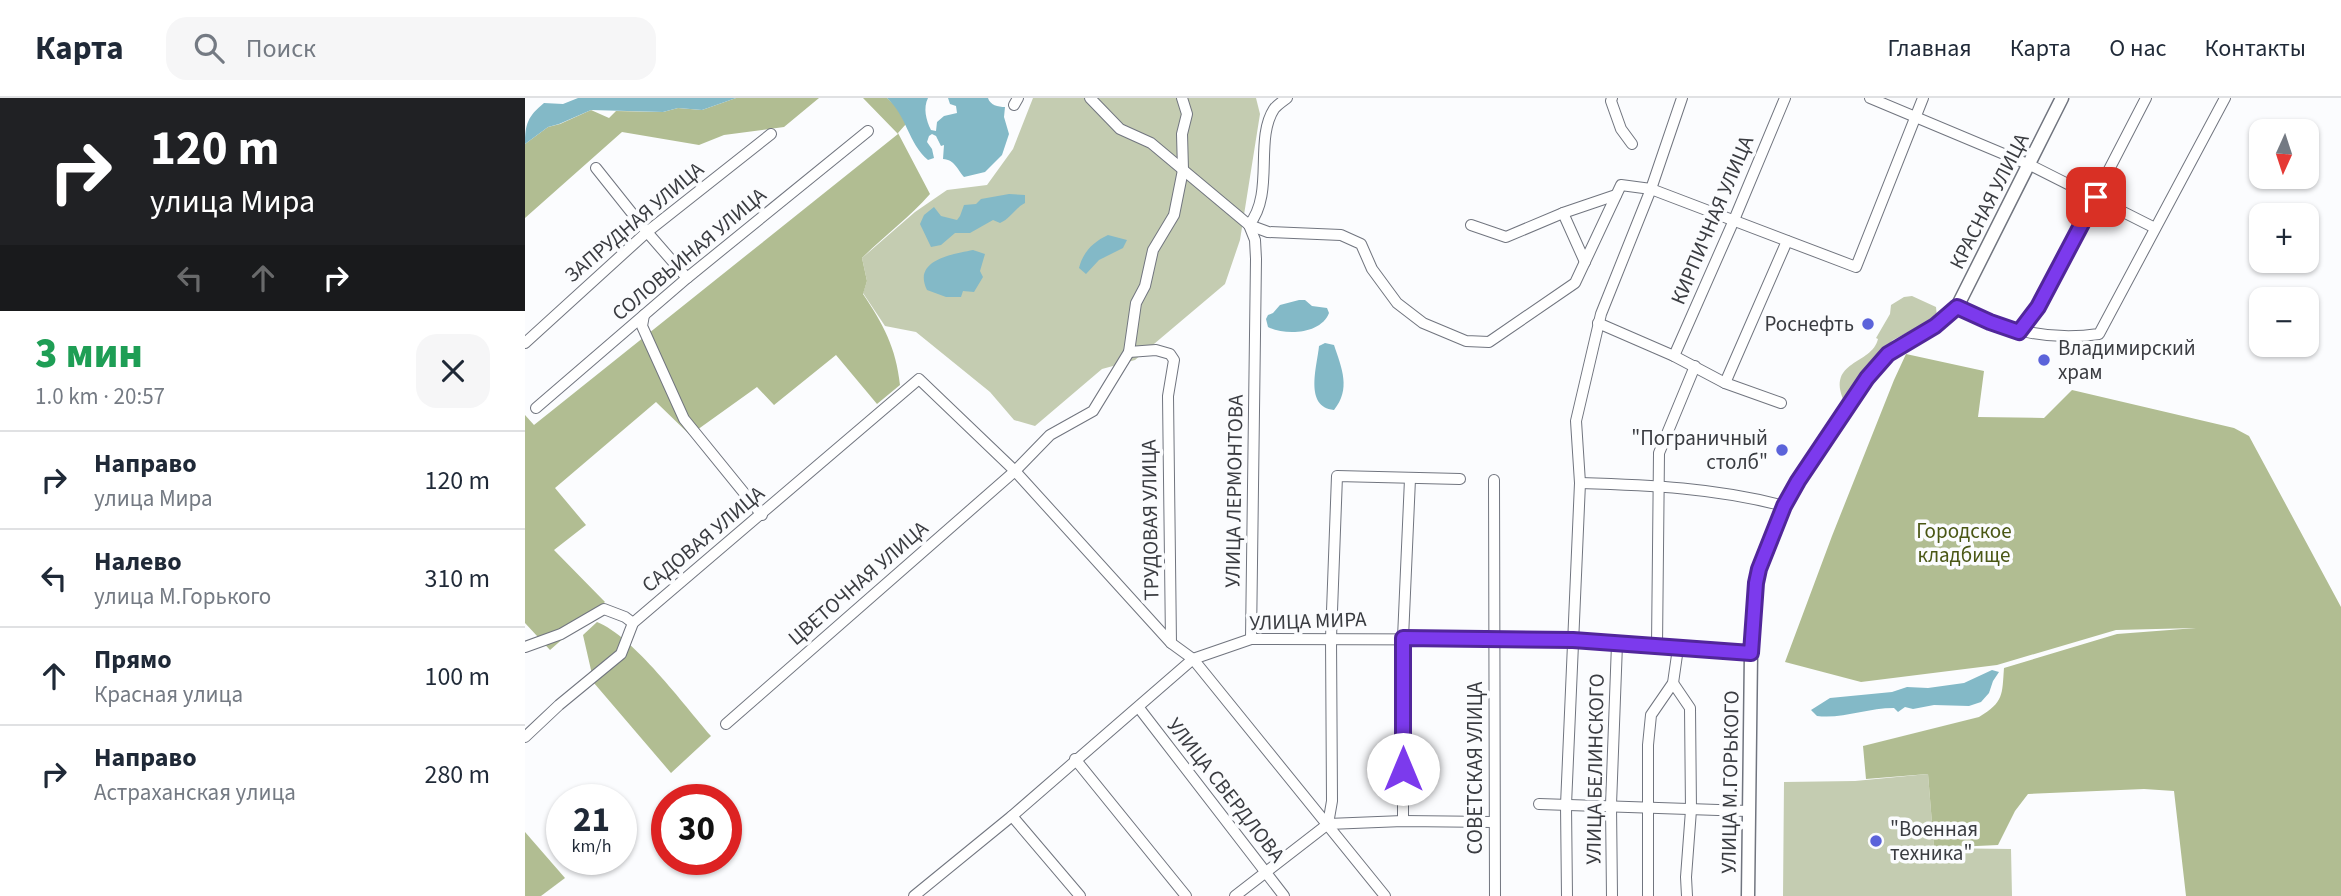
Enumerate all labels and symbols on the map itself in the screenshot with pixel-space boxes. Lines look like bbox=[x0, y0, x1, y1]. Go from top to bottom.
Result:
north arrow bbox=[2249, 119, 2319, 189]
street label: КРАСНАЯ УЛИЦА bbox=[1942, 127, 2036, 274]
street label: КИРПИЧНАЯ УЛИЦА bbox=[1663, 130, 1761, 309]
street label: ЗАПРУДНАЯ УЛИЦА bbox=[558, 154, 711, 289]
pin bbox=[2066, 167, 2126, 227]
street label: СОЛОВЬИНАЯ УЛИЦА bbox=[605, 180, 773, 328]
place label: Роснефть bbox=[1764, 309, 1854, 339]
marker: Роснефть bbox=[1860, 316, 1876, 332]
place label: Владимирский храм bbox=[2058, 333, 2196, 387]
marker: Владимирский храм bbox=[2036, 352, 2052, 368]
street label: УЛИЦА ЛЕРМОНТОВА bbox=[1217, 394, 1251, 588]
place label: "Пограничный столб" bbox=[1631, 423, 1768, 477]
street label: ТРУДОВАЯ УЛИЦА bbox=[1134, 439, 1166, 601]
marker: "Пограничный столб" bbox=[1774, 442, 1790, 458]
street label: САДОВАЯ УЛИЦА bbox=[635, 478, 771, 599]
street label: ЦВЕТОЧНАЯ УЛИЦА bbox=[781, 513, 935, 652]
park label: Городское кладбище bbox=[1916, 516, 2012, 570]
street label: УЛИЦА МИРА bbox=[1249, 604, 1368, 638]
street label: УЛИЦА БЕЛИНСКОГО bbox=[1578, 673, 1612, 865]
street label: СОВЕТСКАЯ УЛИЦА bbox=[1460, 681, 1490, 854]
street label: УЛИЦА М.ГОРЬКОГО bbox=[1713, 690, 1747, 874]
street label: УЛИЦА СВЕРДЛОВА bbox=[1160, 711, 1292, 869]
position arrow bbox=[1366, 732, 1440, 806]
speed limit sign: 30 bbox=[651, 784, 742, 875]
place label: "Военная техника" bbox=[1890, 814, 1978, 868]
marker: "Военная техника" bbox=[1868, 833, 1884, 849]

